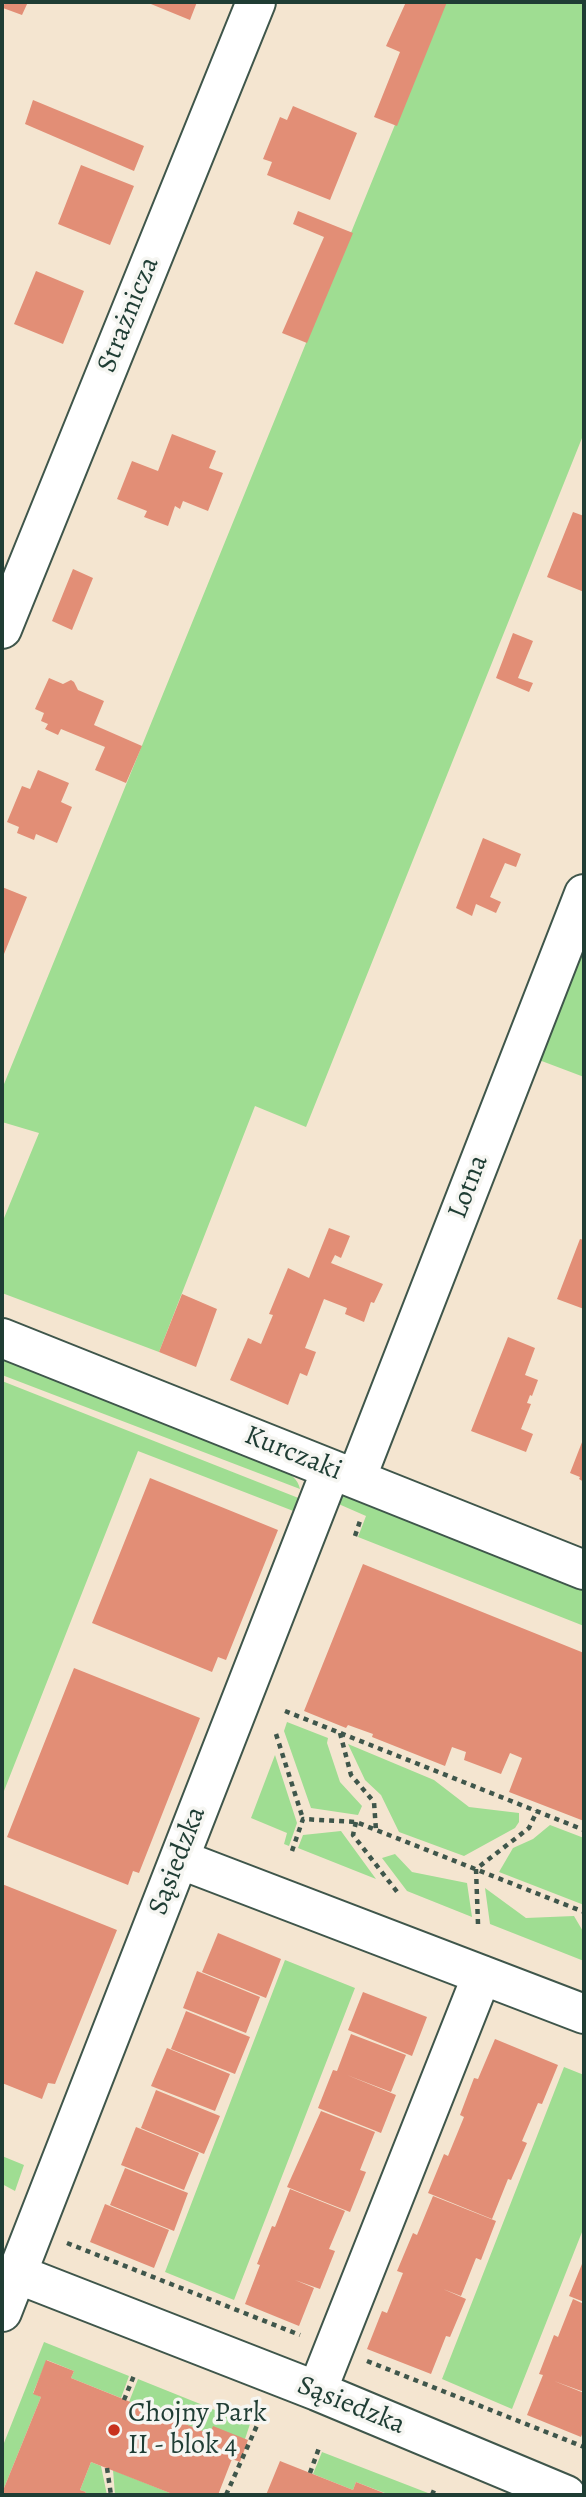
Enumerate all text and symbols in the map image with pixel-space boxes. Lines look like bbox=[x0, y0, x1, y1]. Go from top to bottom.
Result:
street label: Strażnicza bbox=[91, 252, 167, 378]
street label: Lotna bbox=[442, 1150, 496, 1224]
street label: Kurczaki bbox=[239, 1419, 347, 1489]
street label: Sąsiedzka bbox=[142, 1802, 214, 1920]
street label: Sąsiedzka bbox=[292, 2369, 410, 2443]
place label: Chojny Park II - blok 4 bbox=[128, 2397, 267, 2463]
marker: Chojny Park II - blok 4 bbox=[106, 2422, 122, 2438]

